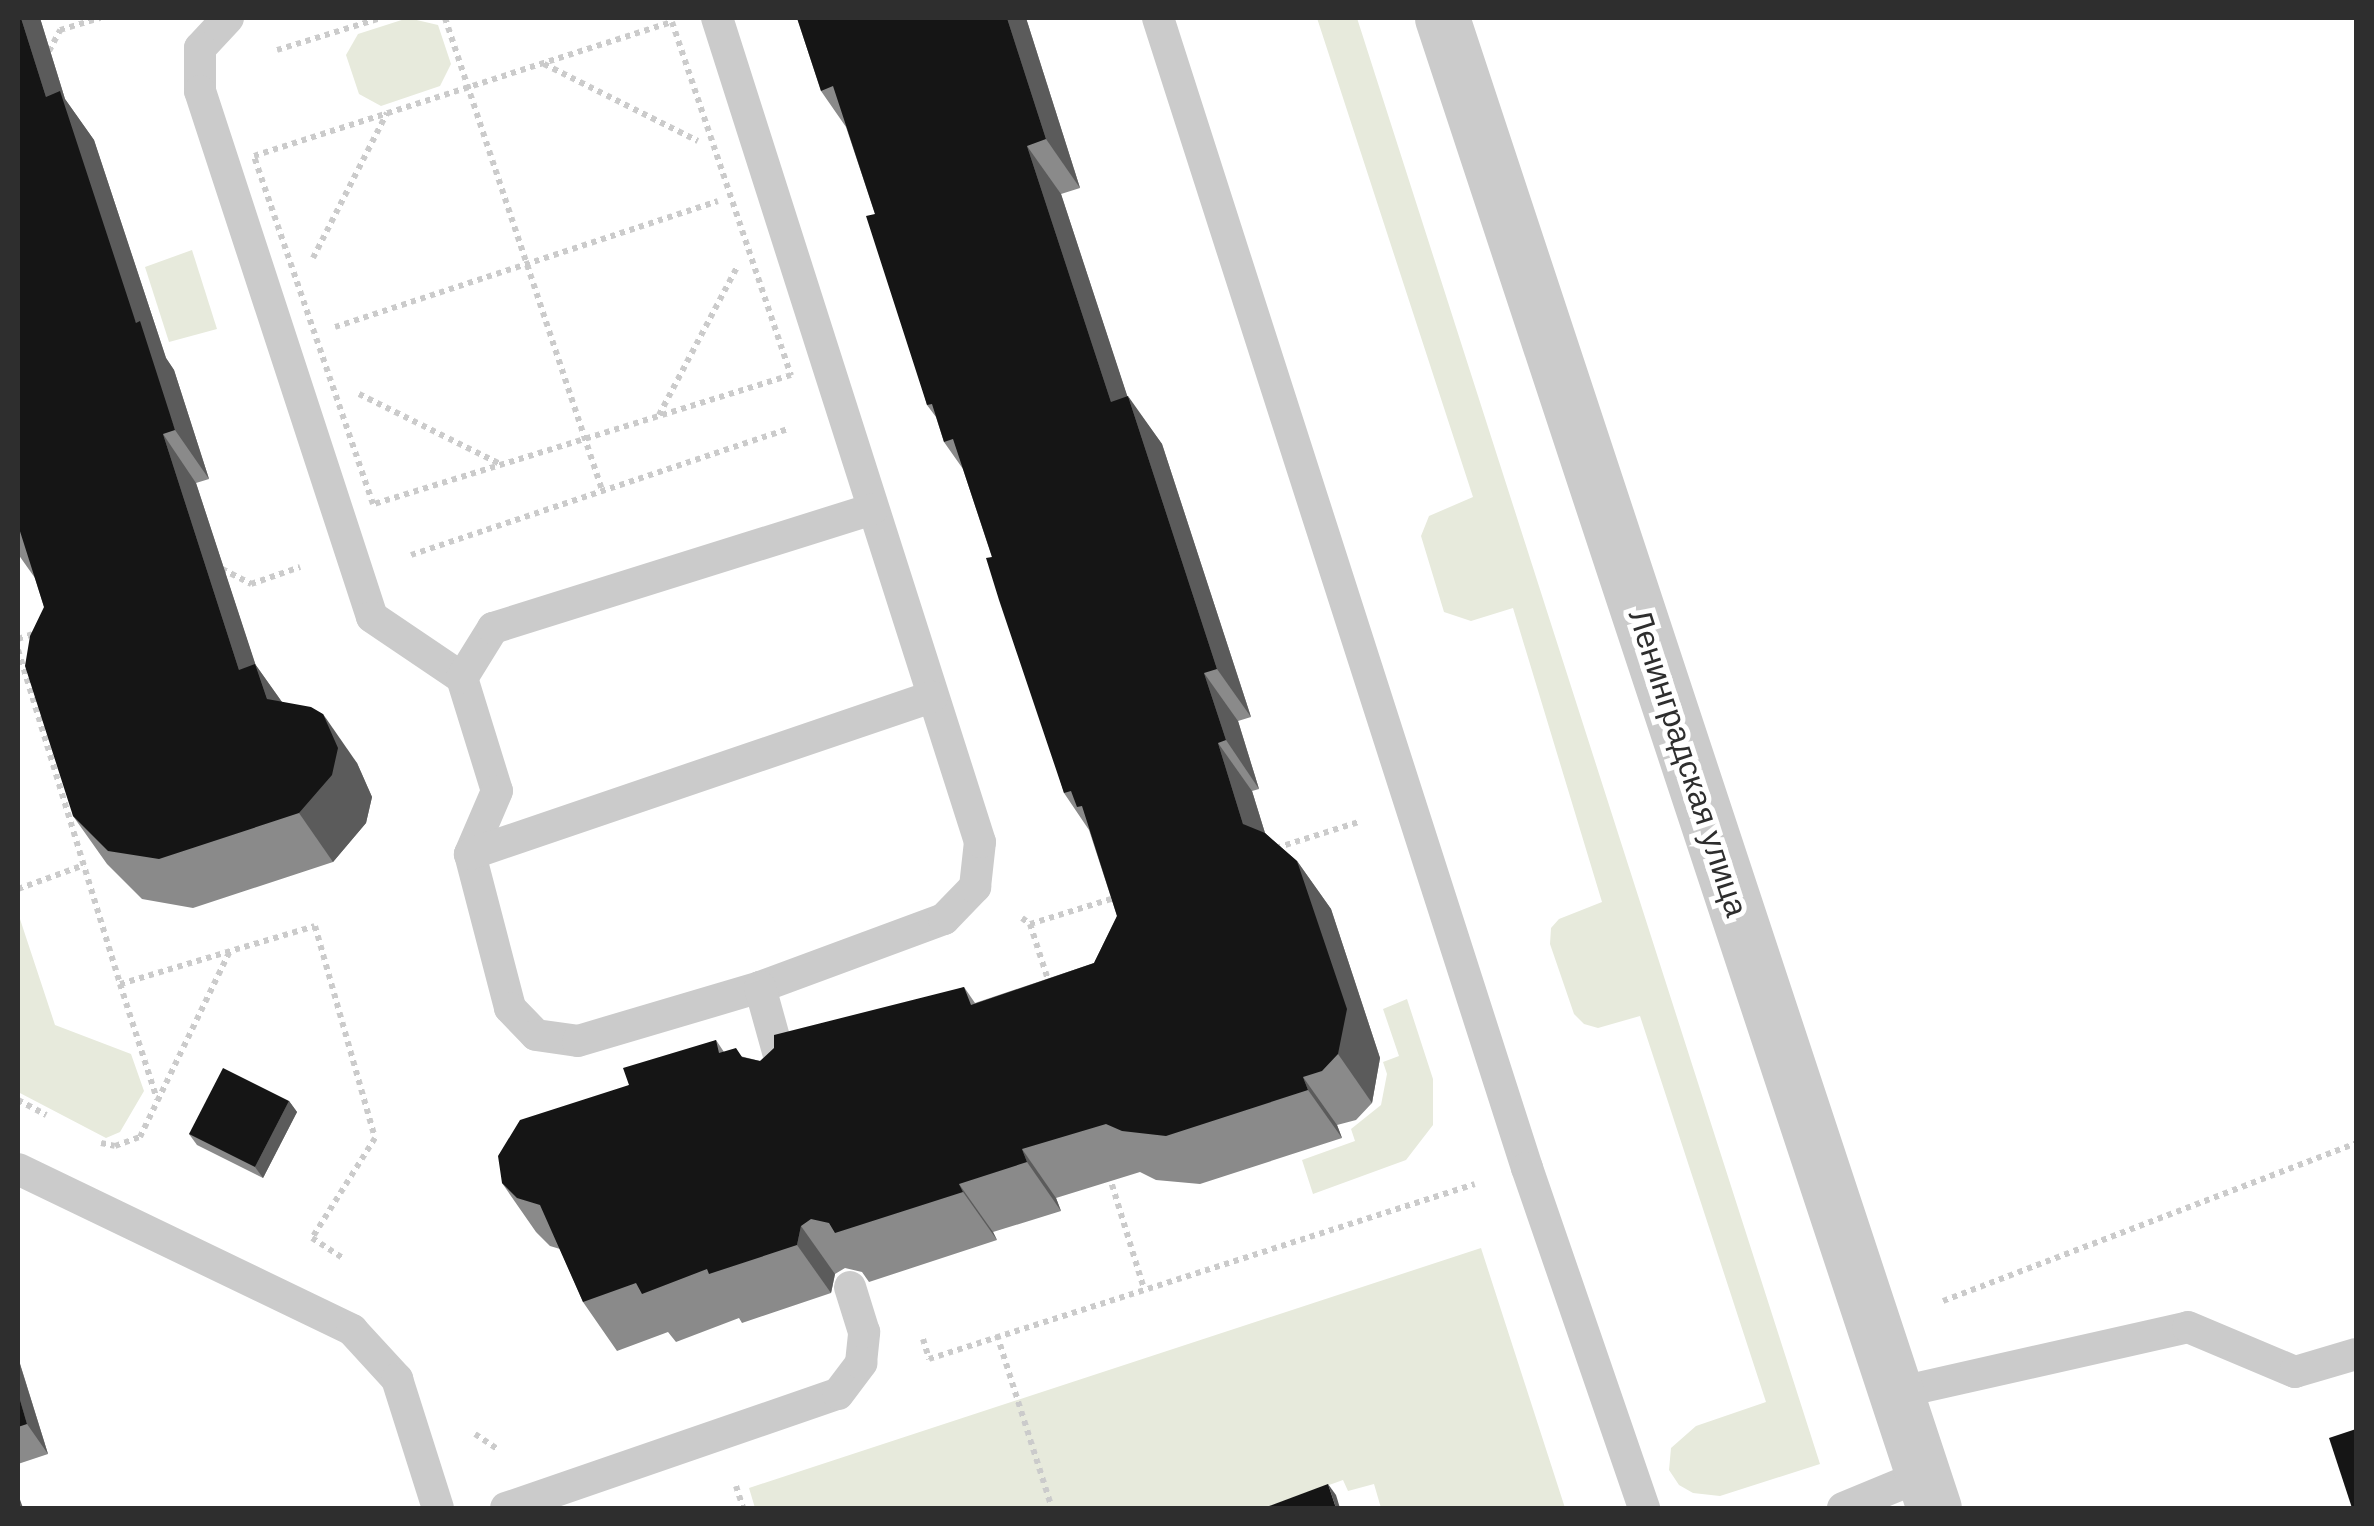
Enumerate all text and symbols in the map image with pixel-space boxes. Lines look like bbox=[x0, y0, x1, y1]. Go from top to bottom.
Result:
street label: Ленинградская улица bbox=[1620, 605, 1756, 921]

